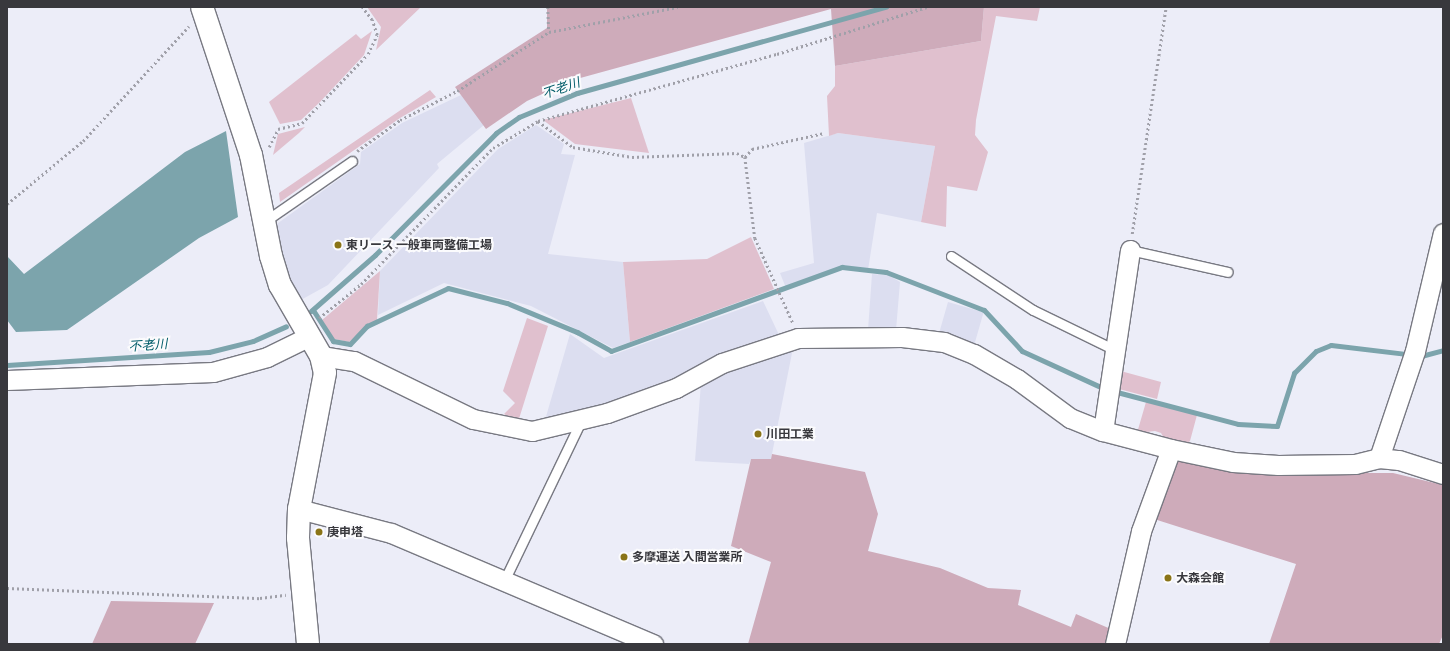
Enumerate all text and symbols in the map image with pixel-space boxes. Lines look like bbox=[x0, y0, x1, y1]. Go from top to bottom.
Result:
water label: 不老川 bbox=[540, 74, 582, 102]
place label: 東リース 一般車両整備工場 bbox=[346, 238, 493, 252]
marker: 東リース 一般車両整備工場 bbox=[333, 240, 343, 250]
water label: 不老川 bbox=[128, 336, 168, 354]
place label: 川田工業 bbox=[766, 427, 814, 441]
marker: 川田工業 bbox=[753, 429, 763, 439]
place label: 庚申塔 bbox=[327, 525, 363, 539]
marker: 庚申塔 bbox=[314, 527, 324, 537]
place label: 多摩運送 入間営業所 bbox=[632, 550, 743, 564]
marker: 多摩運送 入間営業所 bbox=[619, 552, 629, 562]
place label: 大森会館 bbox=[1176, 571, 1224, 585]
marker: 大森会館 bbox=[1163, 573, 1173, 583]

